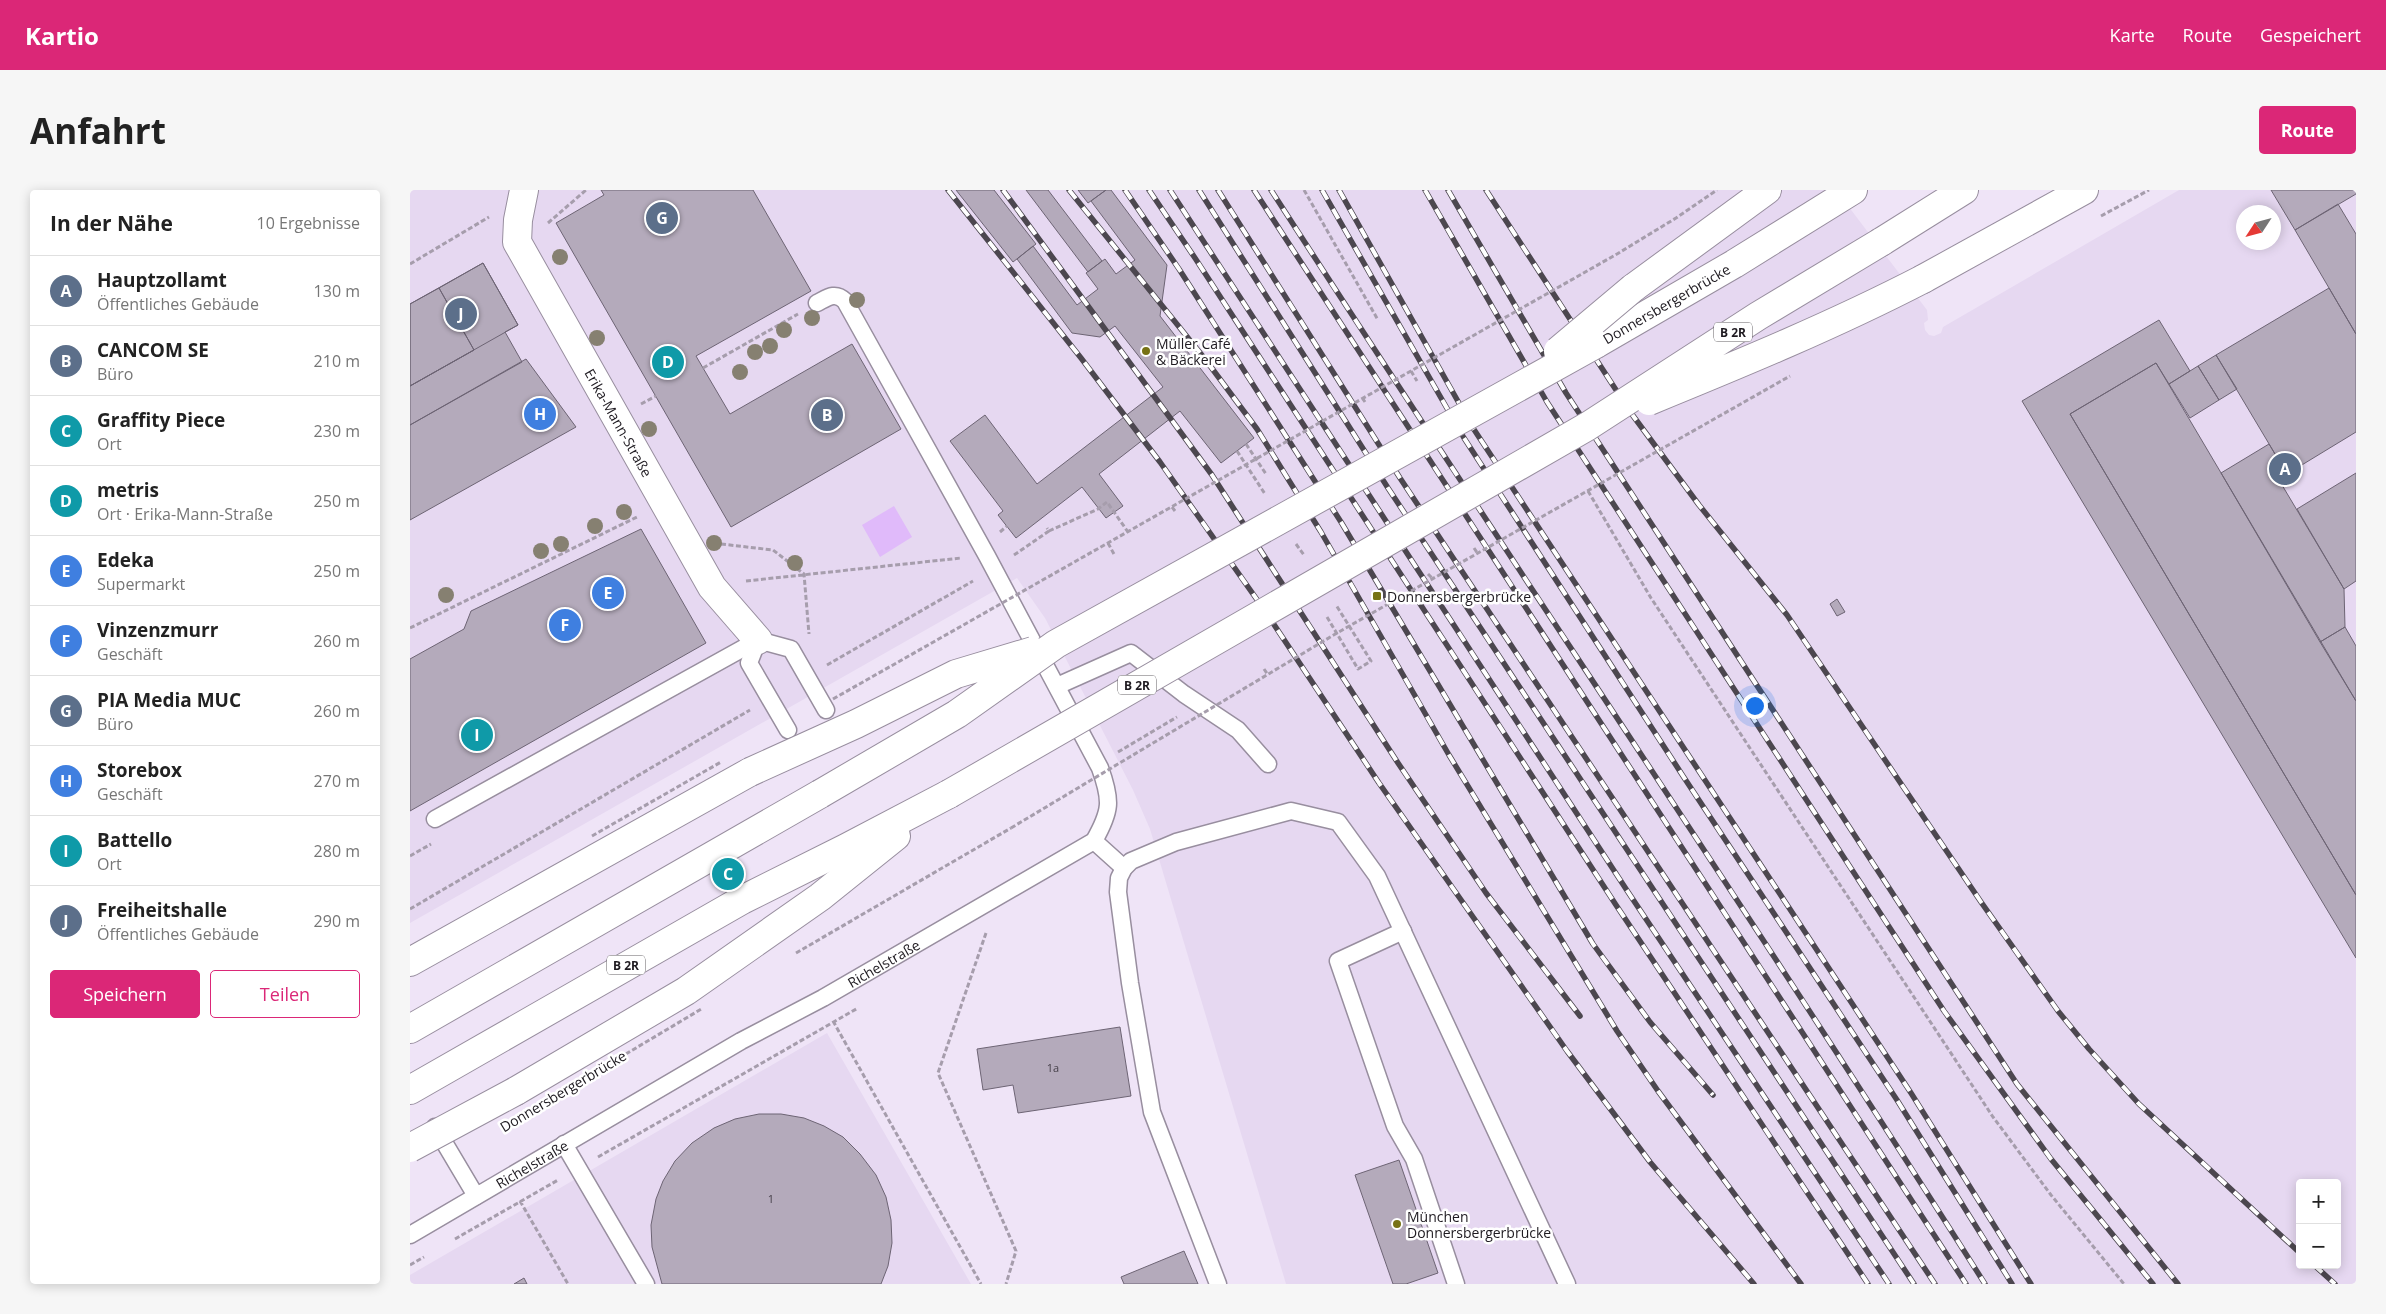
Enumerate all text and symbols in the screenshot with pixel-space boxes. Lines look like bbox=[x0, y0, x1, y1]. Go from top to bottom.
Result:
text: Kartio bbox=[25, 19, 99, 52]
text: Karte bbox=[2110, 23, 2155, 47]
text: Route bbox=[2183, 23, 2232, 47]
text: Gespeichert bbox=[2260, 23, 2361, 47]
button: Route bbox=[2259, 106, 2356, 154]
text: Anfahrt bbox=[30, 107, 166, 154]
pin: G bbox=[646, 199, 678, 237]
north arrow bbox=[2236, 205, 2281, 250]
text: In der Nähe bbox=[50, 209, 173, 237]
text: 10 Ergebnisse bbox=[257, 212, 360, 234]
street label: Donnersbergerbrücke bbox=[1599, 259, 1733, 348]
text: Hauptzollamt bbox=[97, 267, 227, 293]
text: A bbox=[60, 280, 72, 302]
text: 130 m bbox=[314, 280, 360, 302]
text: Öffentliches Gebäude bbox=[97, 293, 259, 315]
pin: J bbox=[445, 295, 477, 333]
road number: B 2R bbox=[1714, 322, 1752, 342]
place label: Müller Café & Bäckerei bbox=[1156, 334, 1231, 369]
text: CANCOM SE bbox=[97, 337, 209, 363]
pin: D bbox=[652, 343, 684, 381]
marker: Müller Café & Bäckerei bbox=[1140, 345, 1152, 357]
text: B bbox=[61, 350, 71, 372]
text: 210 m bbox=[314, 350, 360, 372]
text: Büro bbox=[97, 363, 133, 385]
street label: Erika-Mann-Straße bbox=[581, 365, 657, 480]
pin: H bbox=[524, 395, 556, 433]
pin: B bbox=[811, 396, 843, 434]
text: Graffity Piece bbox=[97, 407, 225, 433]
text: C bbox=[61, 420, 71, 442]
text: 230 m bbox=[314, 420, 360, 442]
text: Ort bbox=[97, 433, 122, 455]
pin: A bbox=[2269, 450, 2301, 488]
text: metris bbox=[97, 477, 159, 503]
text: D bbox=[60, 490, 72, 512]
text: 250 m bbox=[314, 490, 360, 512]
text: Ort · Erika-Mann-Straße bbox=[97, 503, 273, 525]
text: Edeka bbox=[97, 547, 154, 573]
text: E bbox=[62, 560, 70, 582]
text: 250 m bbox=[314, 560, 360, 582]
text: Supermarkt bbox=[97, 573, 185, 595]
pin: E bbox=[592, 574, 624, 612]
place label: Donnersbergerbrücke bbox=[1387, 587, 1531, 606]
marker: Donnersbergerbrücke bbox=[1371, 590, 1383, 602]
pin: F bbox=[549, 606, 581, 644]
text: Vinzenzmurr bbox=[97, 617, 218, 643]
text: F bbox=[62, 630, 70, 652]
text: 260 m bbox=[314, 630, 360, 652]
text: Geschäft bbox=[97, 643, 163, 665]
road number: B 2R bbox=[1118, 676, 1156, 694]
text: PIA Media MUC bbox=[97, 687, 241, 713]
your location bbox=[1742, 693, 1768, 719]
text: G bbox=[60, 700, 72, 722]
text: 260 m bbox=[314, 700, 360, 722]
text: Büro bbox=[97, 713, 133, 735]
pin: I bbox=[461, 716, 493, 754]
text: Storebox bbox=[97, 757, 182, 783]
text: H bbox=[60, 770, 72, 792]
text: 270 m bbox=[314, 770, 360, 792]
text: Geschäft bbox=[97, 783, 163, 805]
text: Battello bbox=[97, 827, 172, 853]
text: I bbox=[63, 840, 69, 862]
text: 280 m bbox=[314, 840, 360, 862]
text: Ort bbox=[97, 853, 122, 875]
pin: C bbox=[712, 855, 744, 893]
text: Freiheitshalle bbox=[97, 897, 227, 923]
text: J bbox=[63, 910, 69, 932]
text: 290 m bbox=[314, 910, 360, 932]
text: Öffentliches Gebäude bbox=[97, 923, 259, 945]
street label: Richelstraße bbox=[844, 935, 923, 991]
road number: B 2R bbox=[607, 956, 645, 974]
button: Speichern bbox=[50, 970, 200, 1018]
button: Teilen bbox=[210, 970, 360, 1018]
street label: Donnersbergerbrücke bbox=[496, 1046, 630, 1136]
house number: 1a bbox=[1047, 1060, 1059, 1075]
street label: Richelstraße bbox=[492, 1135, 571, 1192]
map controls bbox=[2296, 1179, 2341, 1269]
button: + bbox=[2296, 1179, 2341, 1224]
house number: 1 bbox=[768, 1191, 774, 1206]
place label: München Donnersbergerbrücke bbox=[1407, 1207, 1551, 1242]
marker: München Donnersbergerbrücke bbox=[1391, 1218, 1403, 1230]
button: − bbox=[2296, 1224, 2341, 1269]

